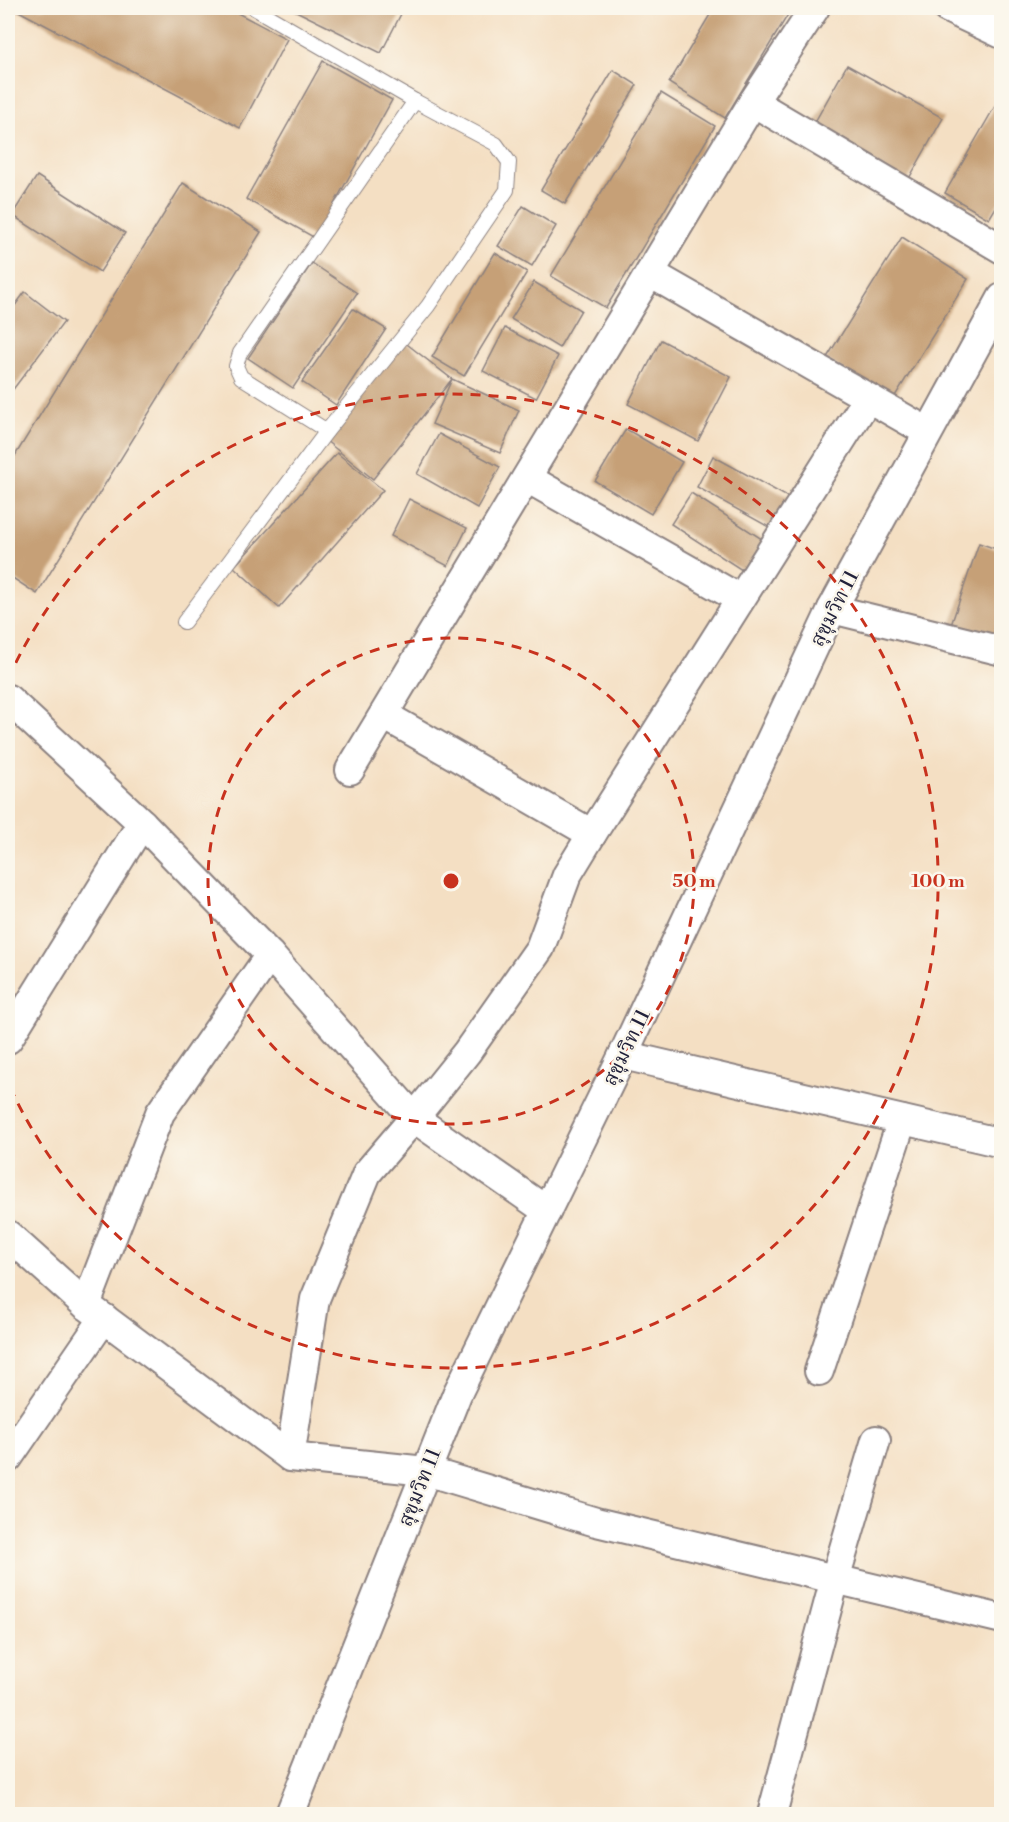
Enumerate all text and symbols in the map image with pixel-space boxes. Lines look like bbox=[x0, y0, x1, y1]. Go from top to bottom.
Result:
street label: สุขุมวิท 11 bbox=[806, 566, 865, 651]
text: 50 m bbox=[672, 870, 716, 893]
text: 100 m bbox=[911, 870, 965, 893]
centre of rings bbox=[441, 871, 461, 891]
street label: สุขุมวิท 11 bbox=[598, 1005, 657, 1090]
street label: สุขุมวิท 11 bbox=[393, 1445, 447, 1530]

